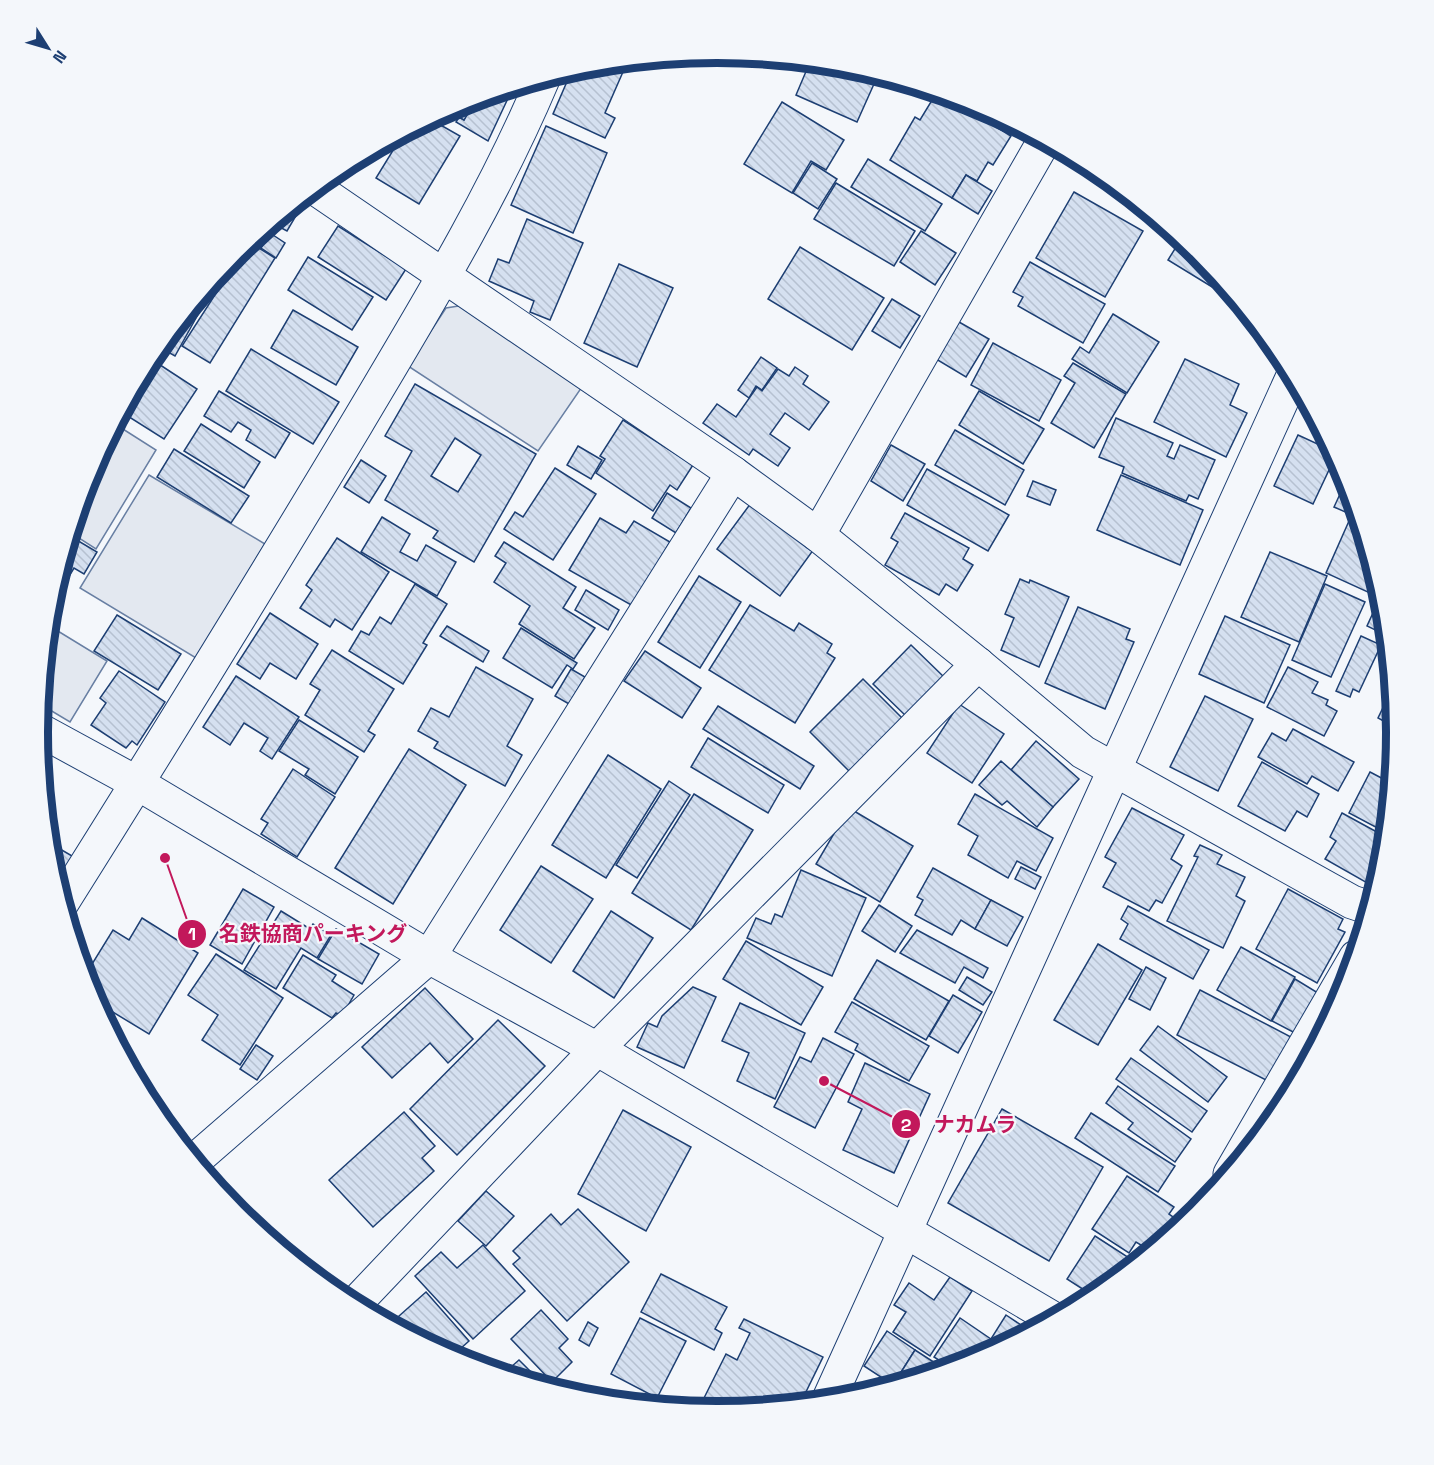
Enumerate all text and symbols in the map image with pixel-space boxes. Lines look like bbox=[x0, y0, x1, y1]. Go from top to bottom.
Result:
north arrow bbox=[18, 18, 78, 78]
text: N bbox=[48, 46, 71, 67]
callout: 名鉄協商パーキング bbox=[177, 915, 420, 954]
text: 名鉄協商パーキング bbox=[219, 920, 407, 947]
text: 1 bbox=[188, 922, 196, 945]
callout: ナカムラ bbox=[891, 1105, 1029, 1144]
text: ナカムラ bbox=[934, 1111, 1016, 1138]
text: 2 bbox=[901, 1113, 912, 1136]

